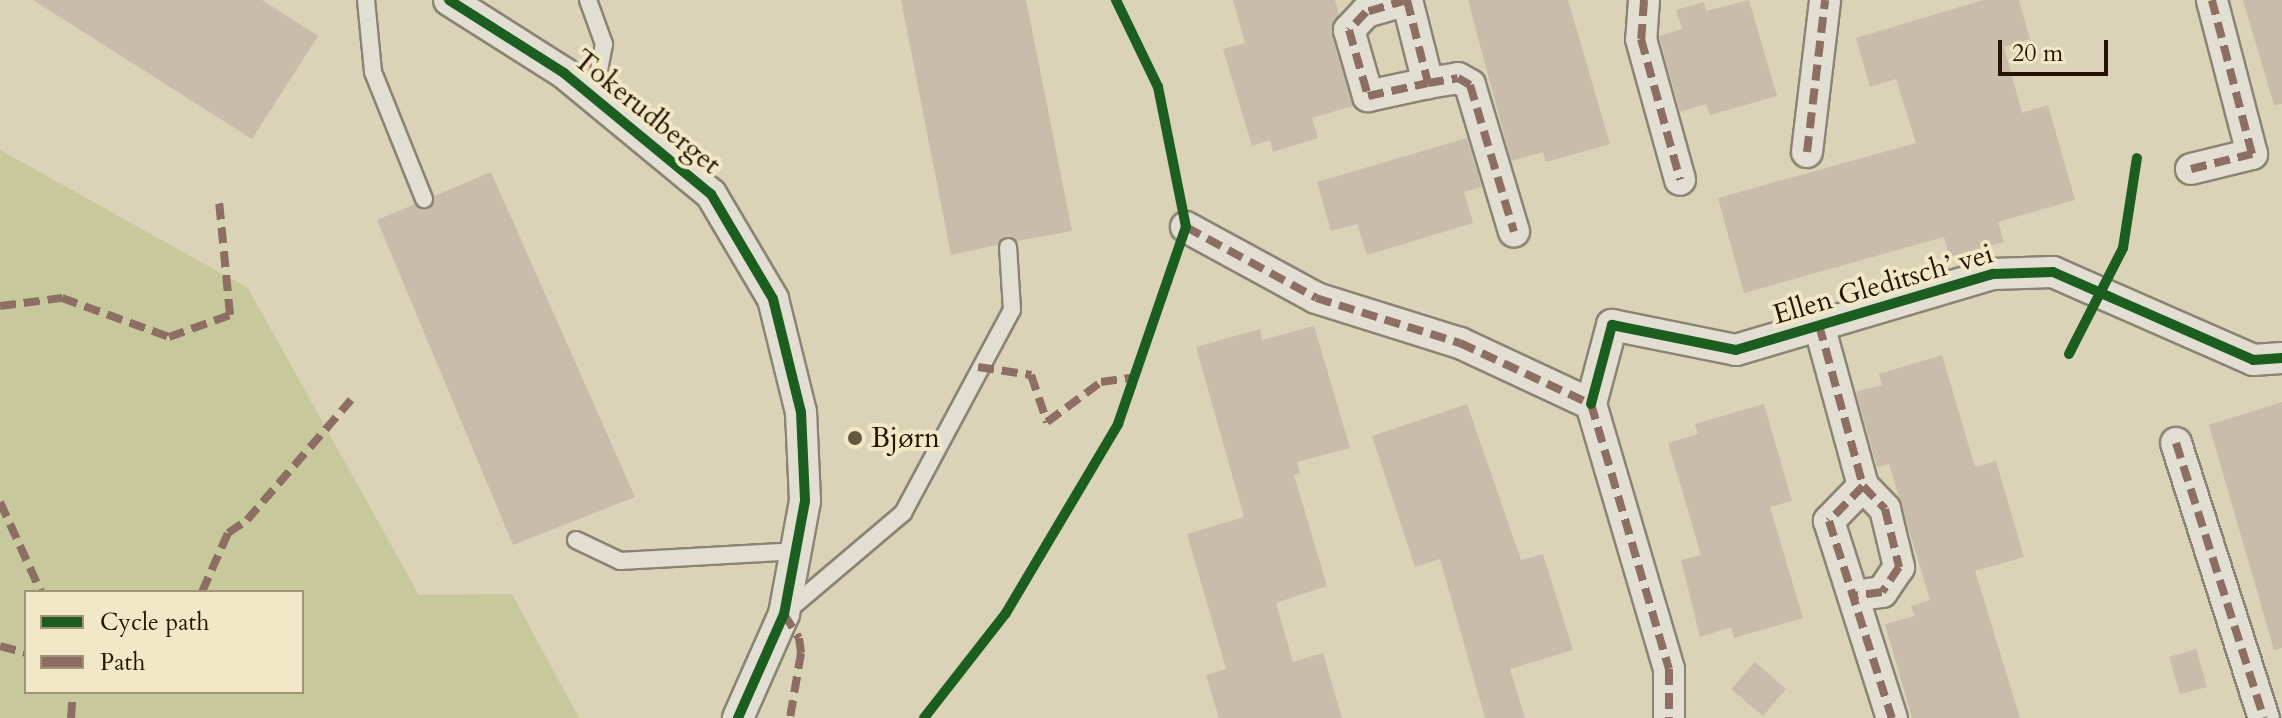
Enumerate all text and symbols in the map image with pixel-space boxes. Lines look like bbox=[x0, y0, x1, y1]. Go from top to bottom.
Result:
scale bar bbox=[2002, 24, 2112, 74]
text: 20 m bbox=[2012, 37, 2063, 70]
street label: Tokerudberget bbox=[567, 43, 727, 181]
street label: Ellen Gleditsch’ vei bbox=[1769, 237, 1997, 331]
place label: Bjørn bbox=[871, 421, 940, 455]
marker: Bjørn bbox=[846, 429, 864, 447]
legend bbox=[24, 590, 304, 694]
text: Cycle path bbox=[100, 606, 209, 639]
text: Path bbox=[100, 646, 145, 679]

